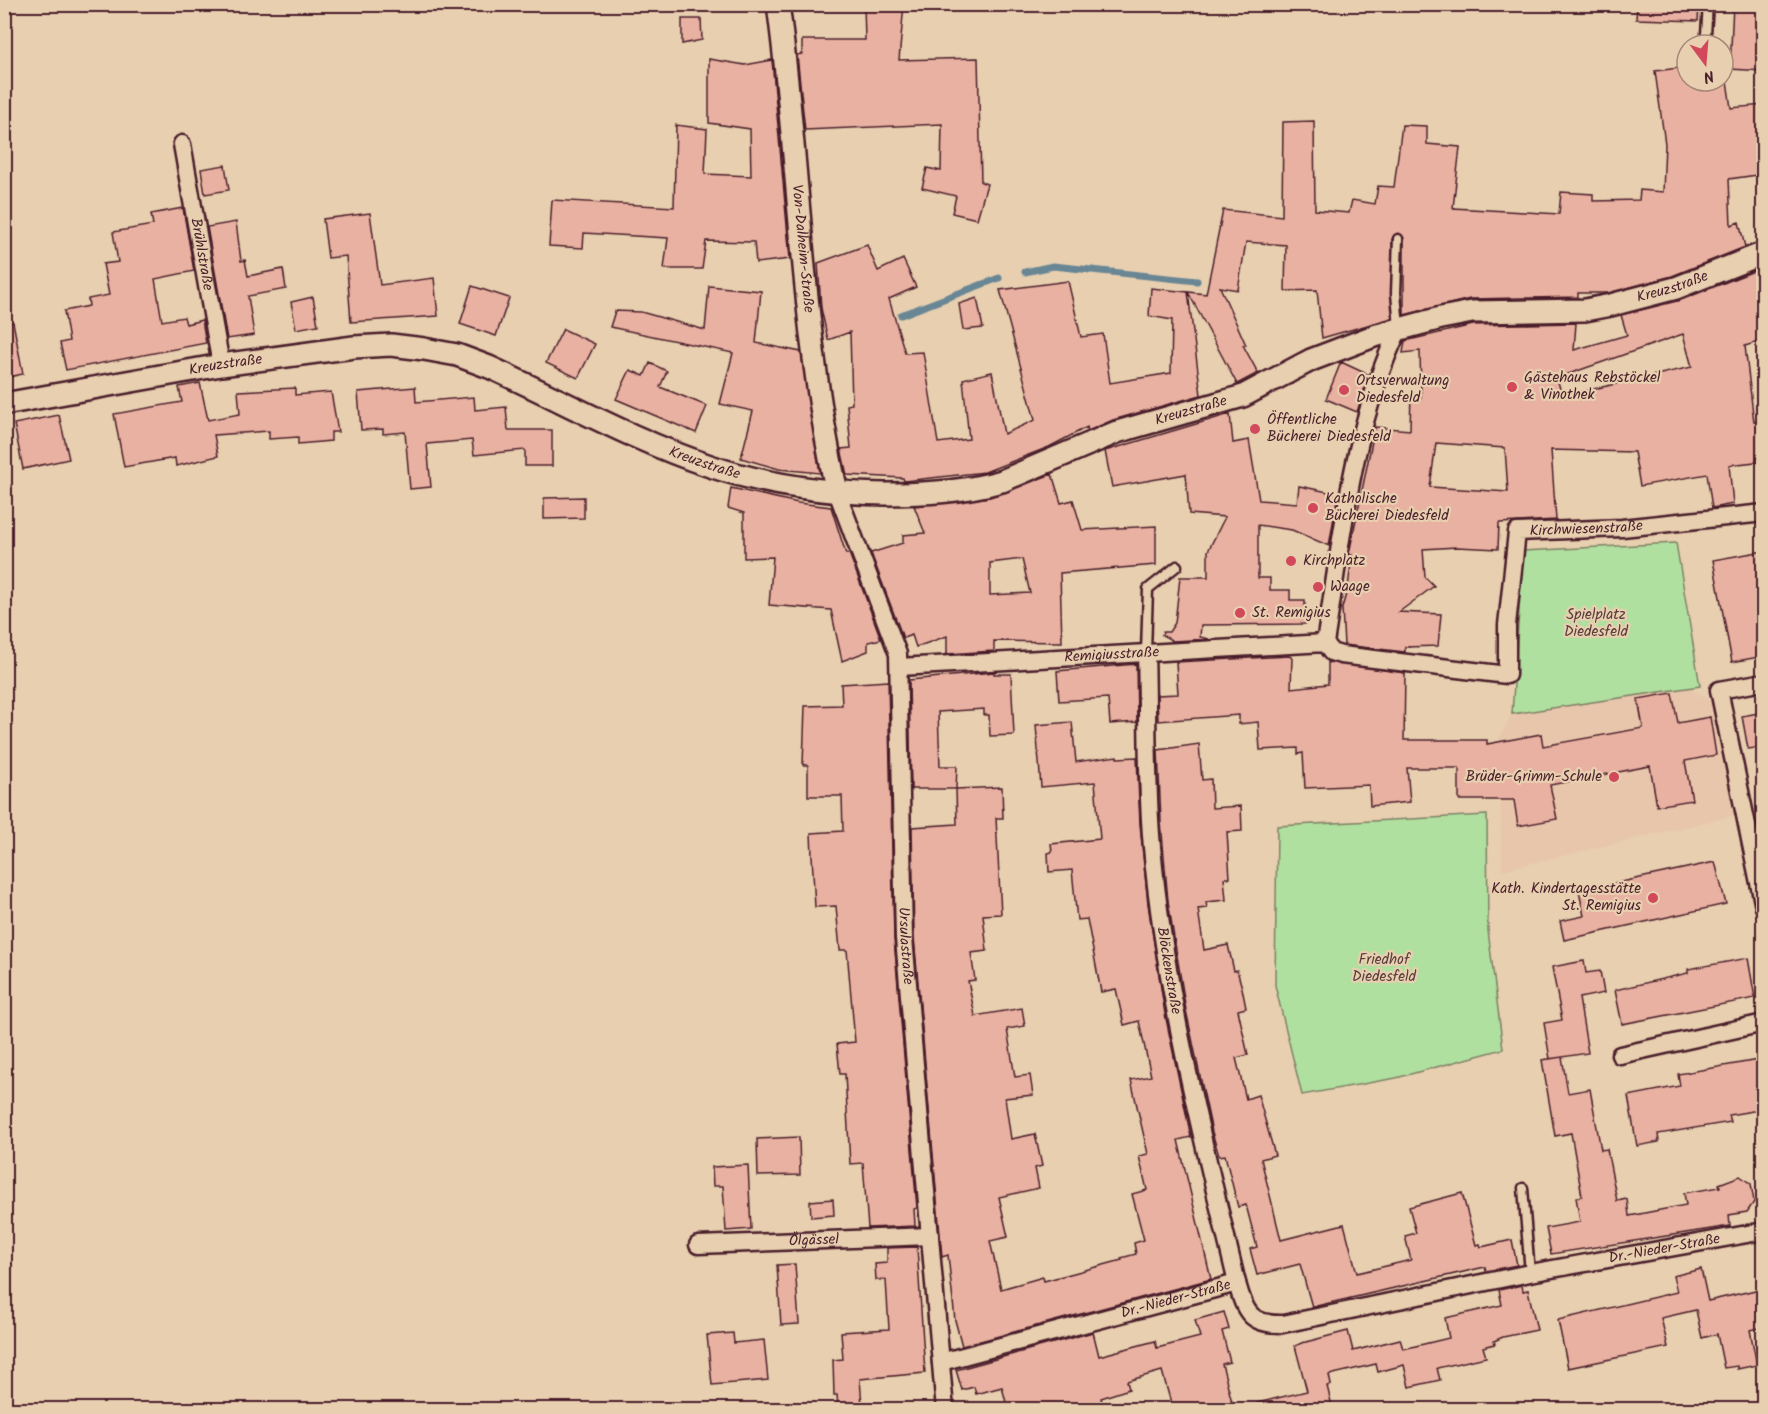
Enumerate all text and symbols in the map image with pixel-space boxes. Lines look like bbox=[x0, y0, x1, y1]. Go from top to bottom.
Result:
north arrow bbox=[1675, 33, 1735, 93]
text: N bbox=[1700, 63, 1717, 89]
street label: Von-Dalheim-Straße bbox=[785, 184, 821, 314]
street label: Brühlstraße bbox=[183, 216, 220, 293]
street label: Kreuzstraße bbox=[1634, 264, 1712, 310]
street label: Kreuzstraße bbox=[187, 347, 264, 383]
place label: Gästehaus Rebstöckel & Vinothek bbox=[1524, 366, 1661, 407]
place label: Ortsverwaltung Diedesfeld bbox=[1356, 369, 1449, 410]
marker: Gästehaus Rebstöckel & Vinothek bbox=[1505, 380, 1519, 394]
marker: Ortsverwaltung Diedesfeld bbox=[1337, 383, 1351, 397]
street label: Kreuzstraße bbox=[1152, 389, 1230, 433]
place label: Öffentliche Bücherei Diedesfeld bbox=[1267, 408, 1391, 449]
marker: Öffentliche Bücherei Diedesfeld bbox=[1248, 422, 1262, 436]
street label: Kreuzstraße bbox=[665, 440, 743, 487]
place label: Katholische Bücherei Diedesfeld bbox=[1325, 487, 1449, 528]
marker: Katholische Bücherei Diedesfeld bbox=[1306, 501, 1320, 515]
street label: Kirchwiesenstraße bbox=[1529, 514, 1644, 544]
place label: Kirchplatz bbox=[1303, 549, 1366, 573]
marker: Kirchplatz bbox=[1284, 554, 1298, 568]
place label: Waage bbox=[1330, 575, 1370, 599]
marker: Waage bbox=[1311, 580, 1325, 594]
place label: St. Remigius bbox=[1252, 601, 1331, 625]
park label: Spielplatz Diedesfeld bbox=[1564, 603, 1629, 644]
marker: St. Remigius bbox=[1233, 606, 1247, 620]
street label: Remigiusstraße bbox=[1063, 640, 1160, 670]
place label: Brüder-Grimm-Schule bbox=[1465, 765, 1602, 789]
marker: Brüder-Grimm-Schule bbox=[1607, 770, 1621, 784]
place label: Kath. Kindertagesstätte St. Remigius bbox=[1491, 877, 1642, 918]
marker: Kath. Kindertagesstätte St. Remigius bbox=[1646, 891, 1660, 905]
street label: Ursulastraße bbox=[891, 907, 920, 986]
street label: Blöckenstraße bbox=[1150, 925, 1188, 1017]
park label: Friedhof Diedesfeld bbox=[1352, 948, 1417, 989]
street label: Dr.-Nieder-Straße bbox=[1607, 1227, 1722, 1271]
street label: Ölgässel bbox=[788, 1228, 840, 1253]
street label: Dr.-Nieder-Straße bbox=[1118, 1273, 1234, 1326]

